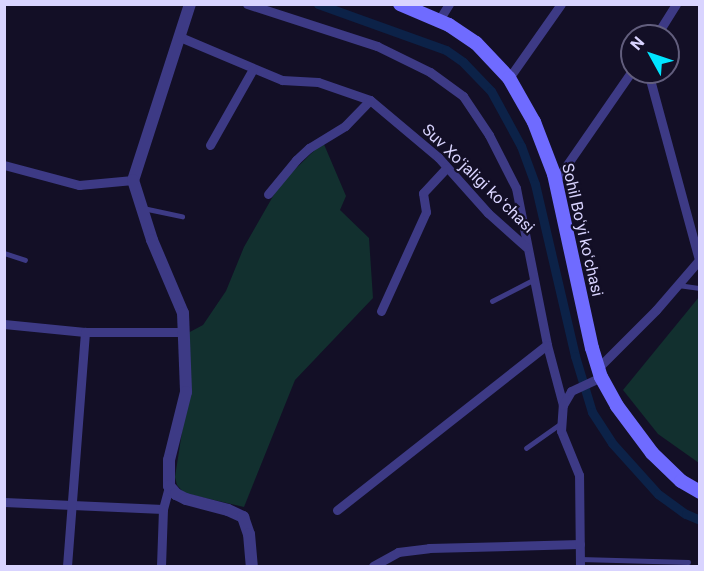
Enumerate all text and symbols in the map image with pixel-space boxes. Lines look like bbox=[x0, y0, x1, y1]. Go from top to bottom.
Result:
north arrow bbox=[620, 24, 680, 84]
text: N bbox=[626, 33, 648, 54]
street label: Suv Xoʻjaligi koʻchasi bbox=[418, 120, 538, 238]
street label: Sohil Boʻyi koʻchasi bbox=[557, 162, 607, 298]

